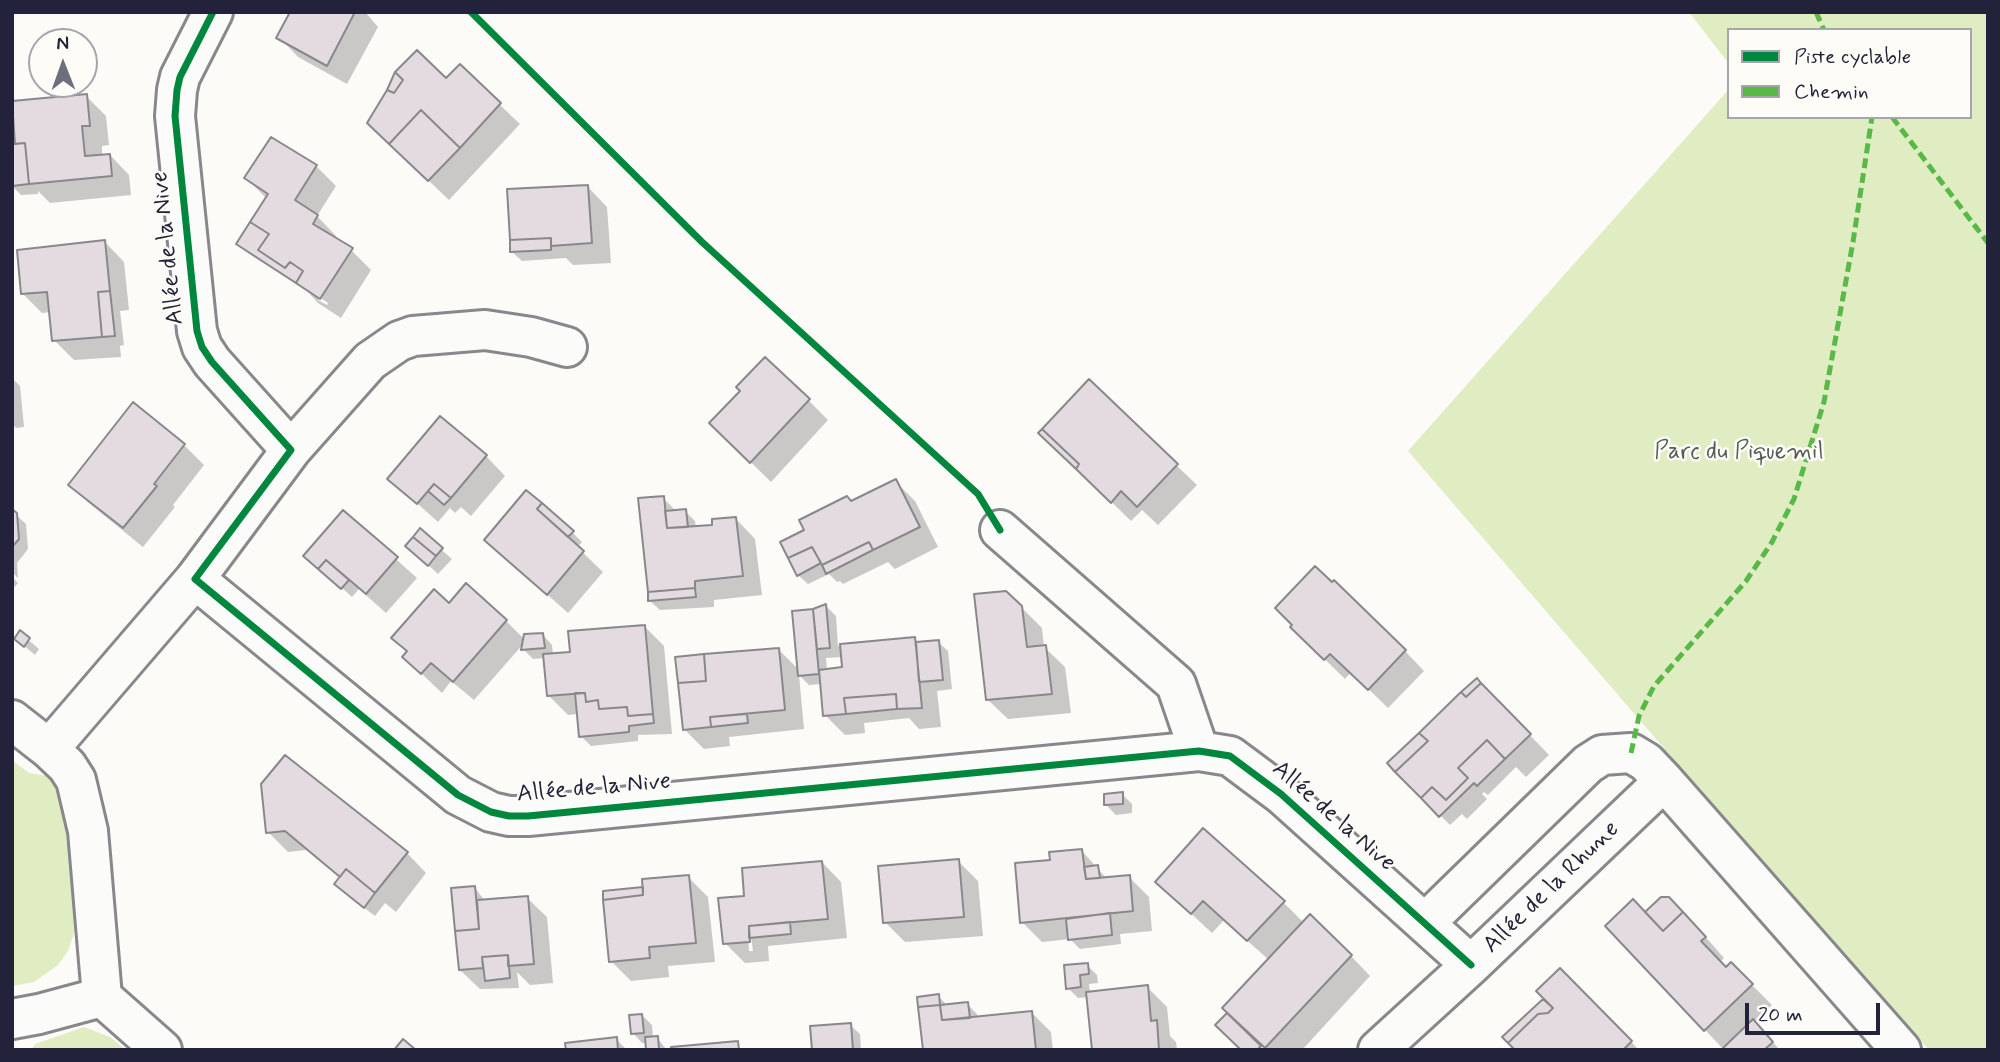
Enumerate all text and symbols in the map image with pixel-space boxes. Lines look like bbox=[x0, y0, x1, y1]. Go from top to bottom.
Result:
north arrow bbox=[28, 28, 98, 98]
legend bbox=[1727, 28, 1972, 119]
text: N bbox=[56, 31, 69, 56]
text: Piste cyclable bbox=[1794, 43, 1911, 71]
text: Chemin bbox=[1794, 78, 1868, 106]
street label: Allée de la Nive bbox=[147, 170, 191, 326]
park label: Parc du Piquemil bbox=[1654, 439, 1824, 467]
street label: Allée de la Nive bbox=[1265, 755, 1401, 879]
street label: Allée de la Nive bbox=[516, 768, 672, 810]
street label: Allée de la Rhune bbox=[1478, 816, 1626, 960]
scale bar bbox=[1748, 988, 1883, 1032]
text: 20 m bbox=[1758, 1001, 1803, 1029]

